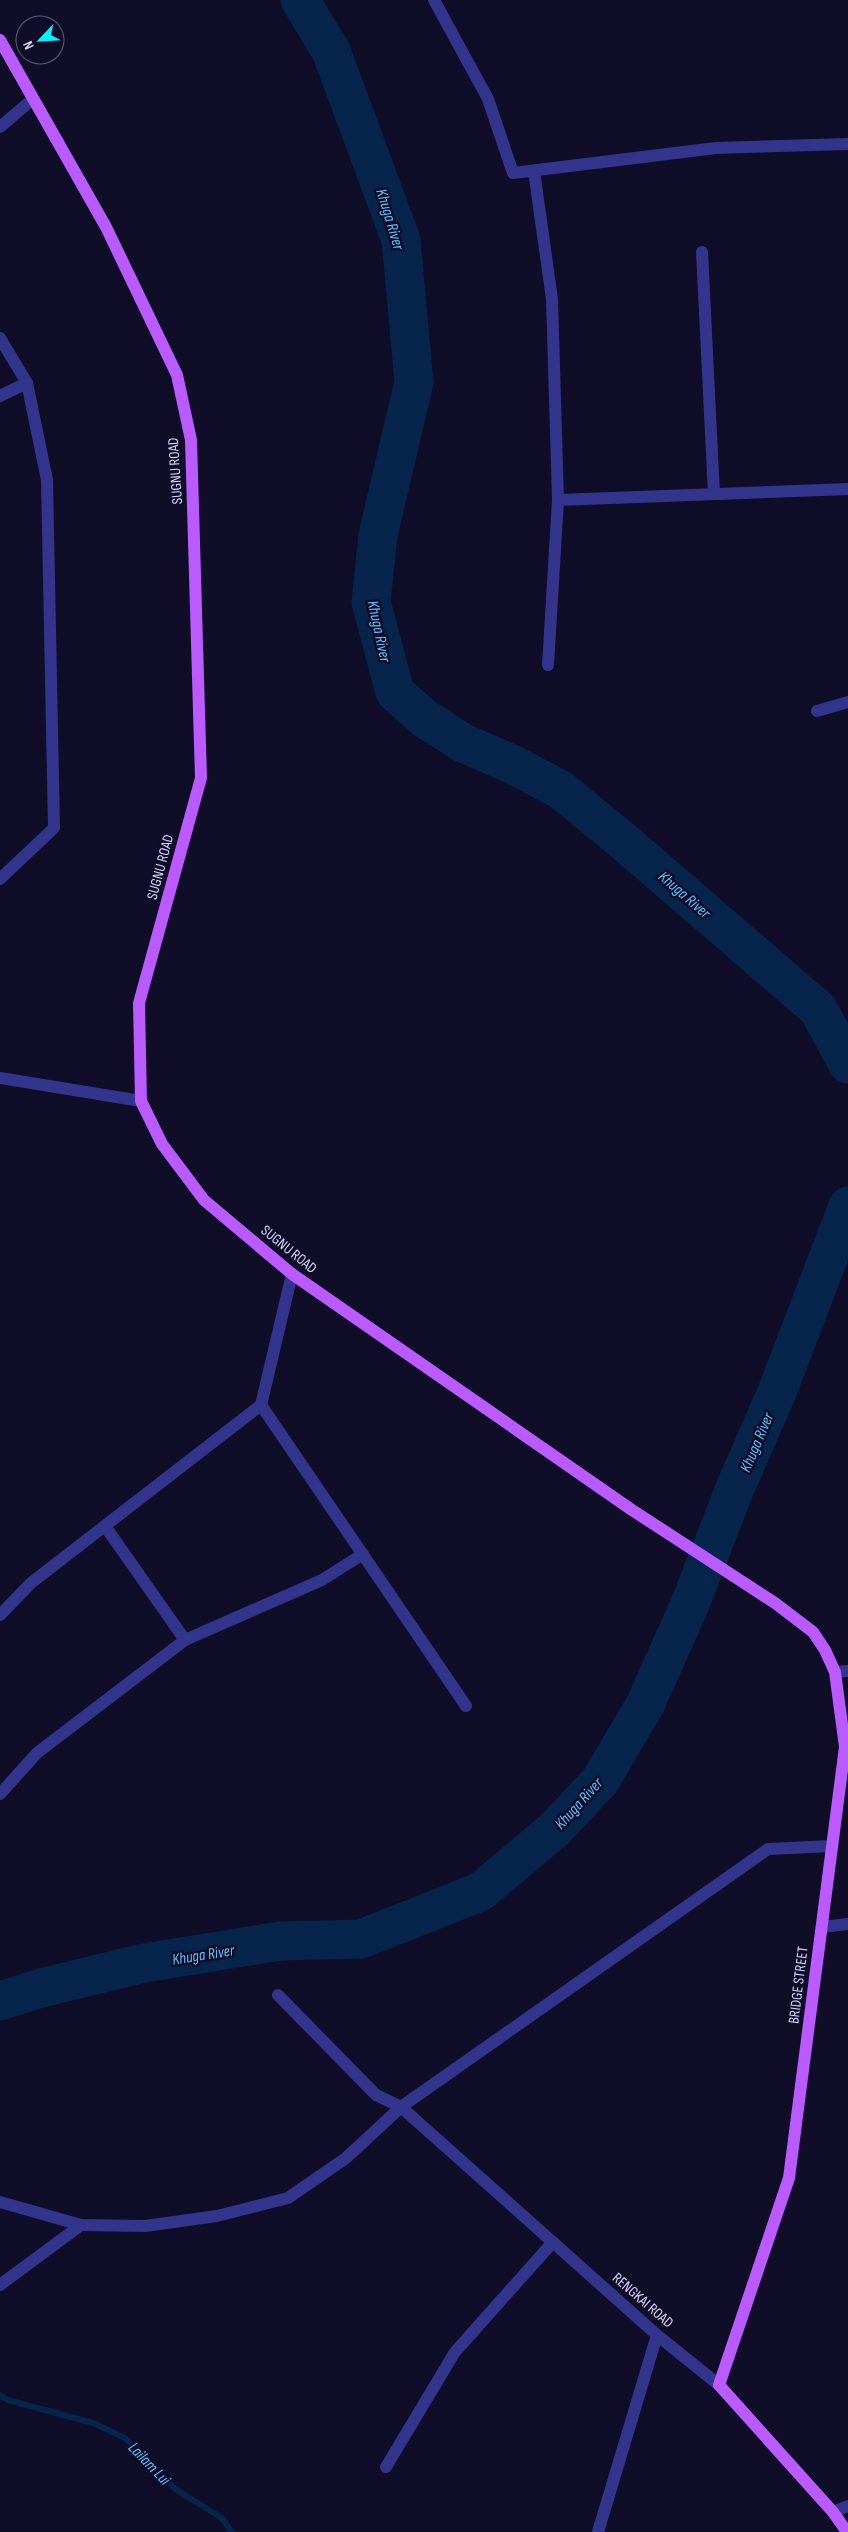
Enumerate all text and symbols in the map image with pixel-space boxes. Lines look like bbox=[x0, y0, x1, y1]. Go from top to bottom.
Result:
north arrow bbox=[15, 15, 65, 65]
text: N bbox=[19, 38, 38, 52]
water label: Khuga River bbox=[371, 187, 408, 253]
street label: SUGNU ROAD bbox=[164, 437, 187, 505]
water label: Khuga River bbox=[363, 599, 394, 664]
street label: SUGNU ROAD bbox=[143, 832, 178, 902]
water label: Khuga River bbox=[654, 867, 714, 923]
street label: SUGNU ROAD bbox=[257, 1221, 321, 1278]
water label: Khuga River bbox=[736, 1410, 779, 1475]
water label: Khuga River bbox=[551, 1774, 607, 1834]
water label: Khuga River bbox=[171, 1941, 236, 1970]
street label: BRIDGE STREET bbox=[784, 1945, 813, 2025]
street label: RENGKAI ROAD bbox=[608, 2269, 677, 2332]
water label: Lailam Lui bbox=[124, 2439, 175, 2490]

